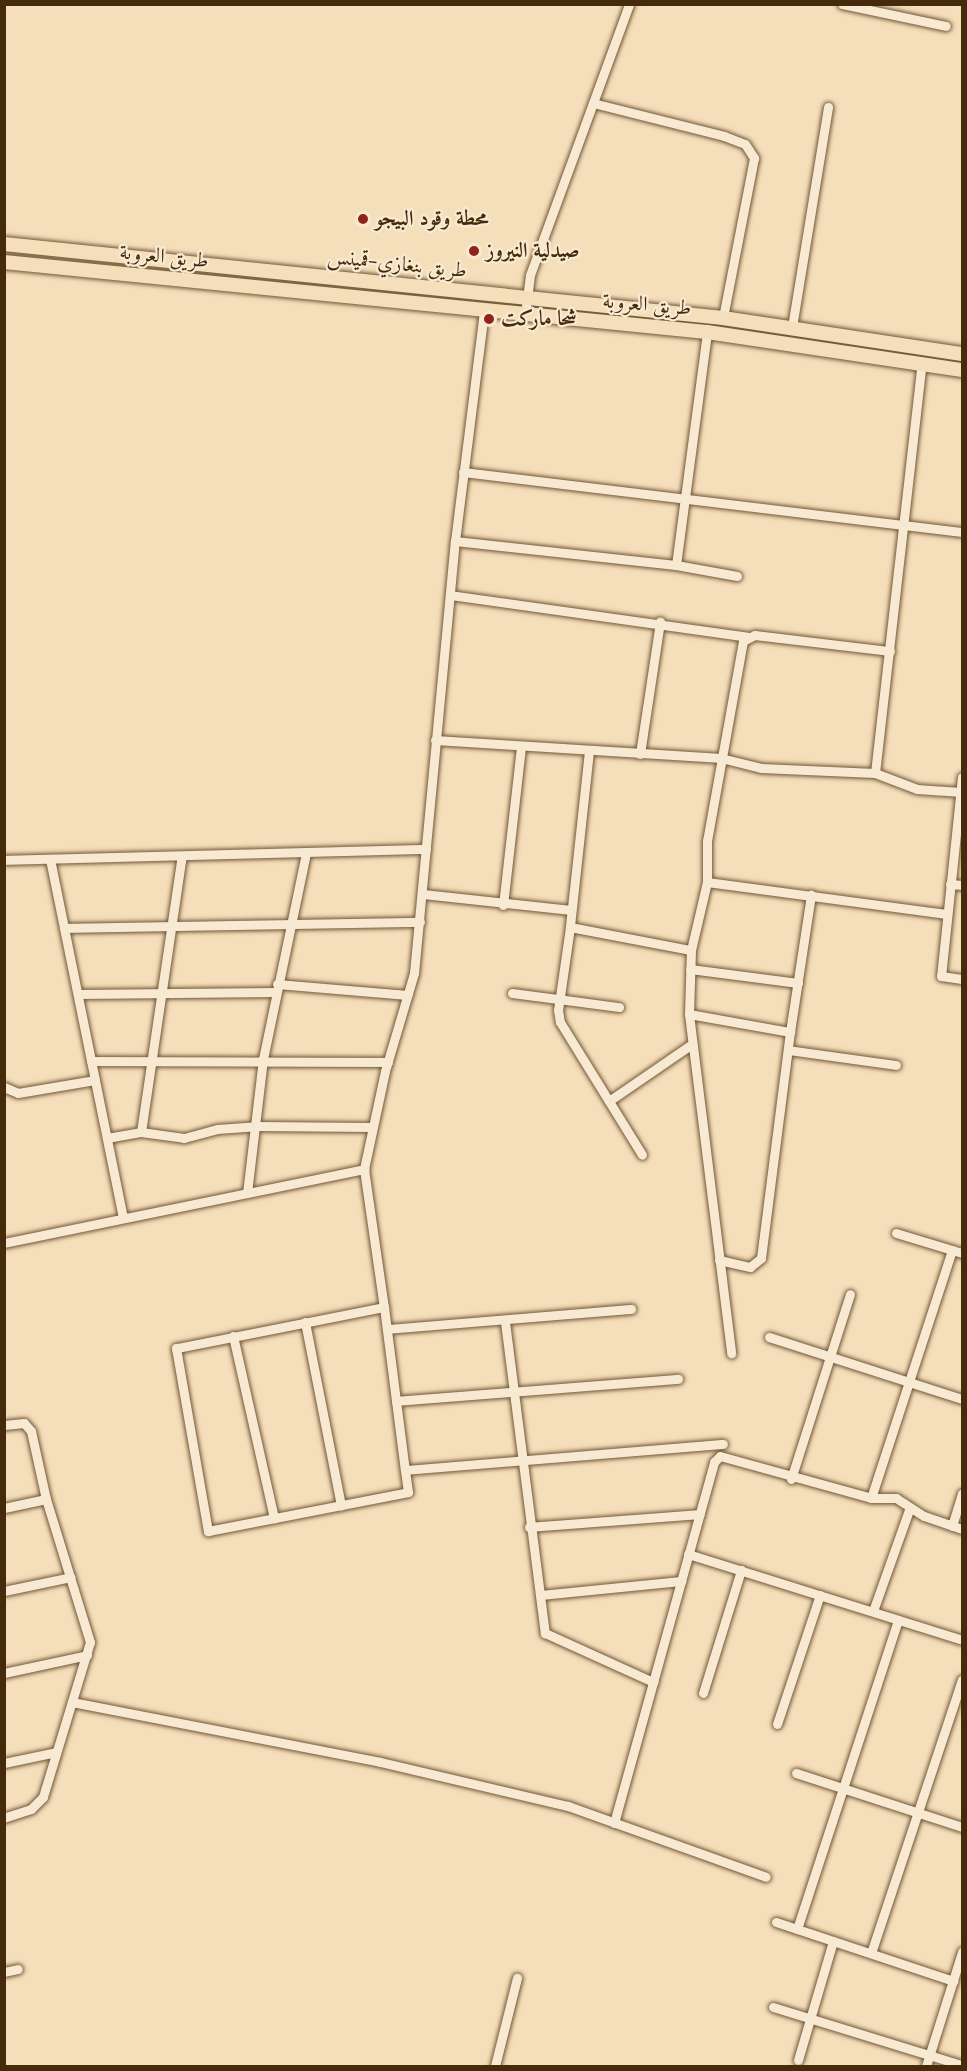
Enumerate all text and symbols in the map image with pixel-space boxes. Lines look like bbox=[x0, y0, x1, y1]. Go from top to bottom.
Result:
place label: محطة وقود البيجو bbox=[375, 206, 488, 232]
marker: محطة وقود البيجو bbox=[356, 212, 370, 226]
place label: صيدلية النيروز bbox=[486, 238, 580, 264]
street label: طريق العروبة bbox=[118, 240, 210, 274]
street label: طريق بنغازي-قمينس bbox=[326, 244, 468, 284]
marker: صيدلية النيروز bbox=[467, 244, 481, 258]
street label: طريق العروبة bbox=[601, 289, 693, 321]
place label: شحا ماركت bbox=[501, 306, 577, 332]
marker: شحا ماركت bbox=[482, 312, 496, 326]

